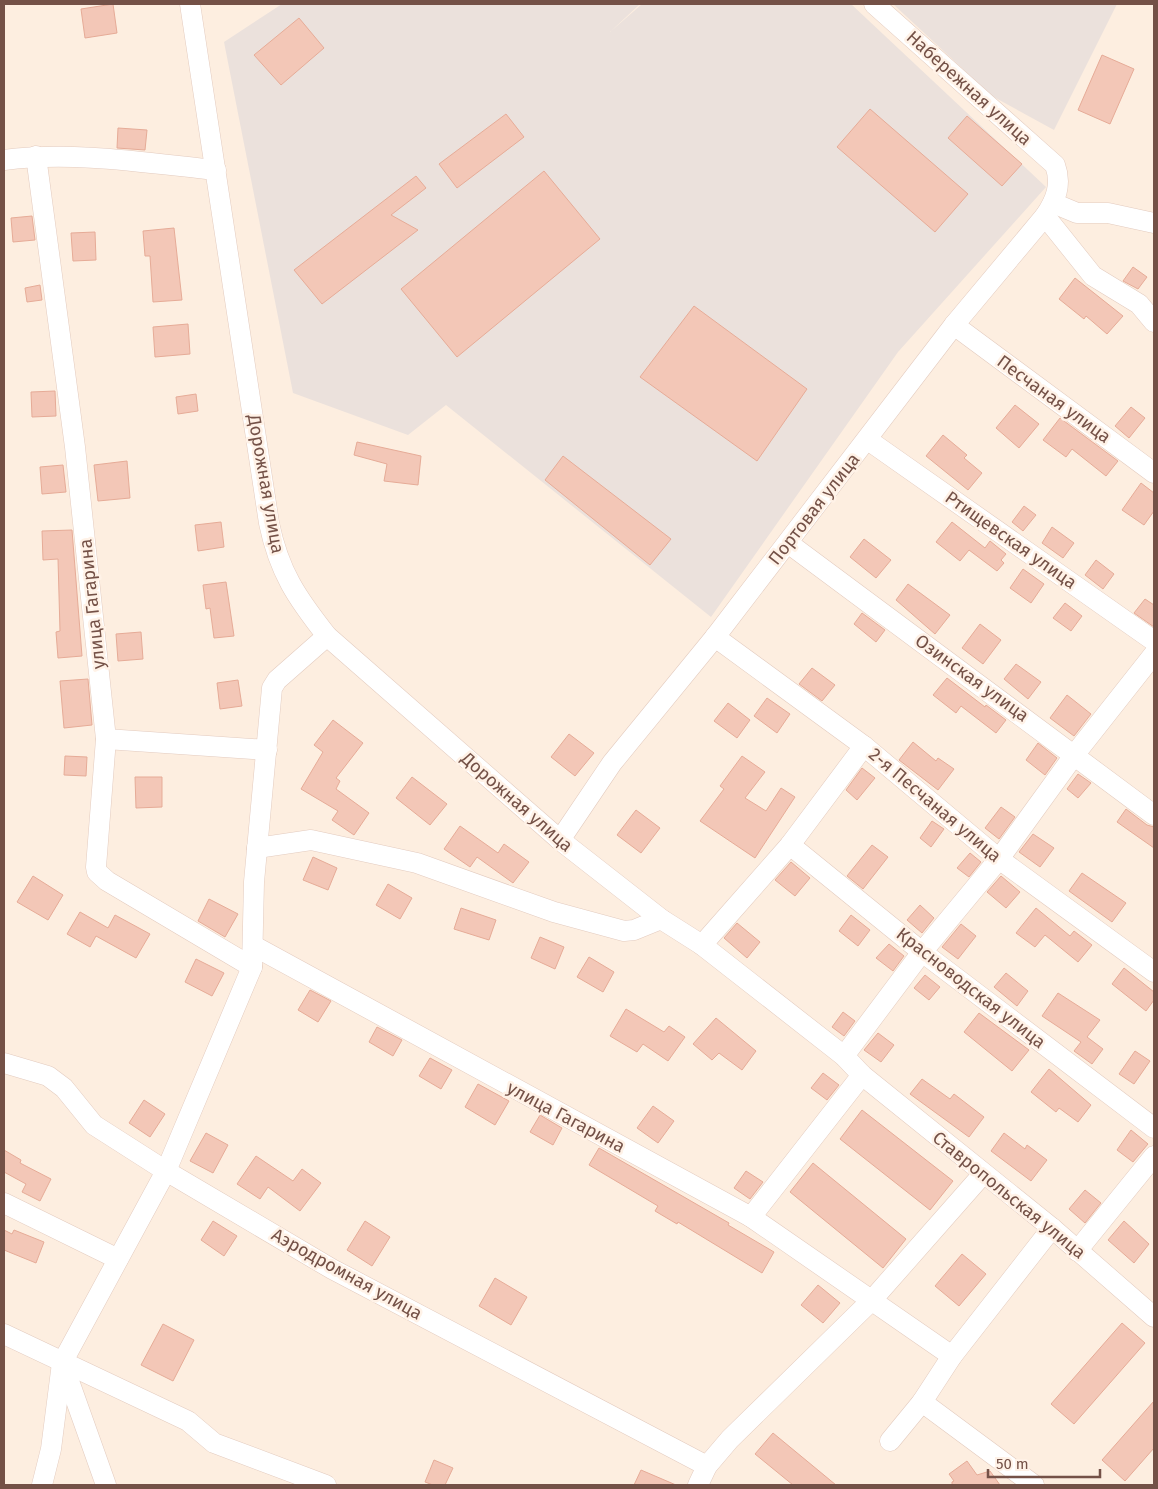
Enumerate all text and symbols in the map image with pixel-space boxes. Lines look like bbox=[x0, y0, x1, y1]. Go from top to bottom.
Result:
street label: Набережная улица bbox=[902, 26, 1036, 150]
street label: Песчаная улица bbox=[993, 350, 1115, 448]
street label: Дорожная улица bbox=[243, 412, 289, 555]
street label: Портовая улица bbox=[764, 449, 864, 569]
street label: Ртищевская улица bbox=[941, 486, 1081, 594]
street label: улица Гагарина bbox=[74, 538, 110, 670]
street label: Озинская улица bbox=[911, 629, 1033, 727]
street label: 2-я Песчаная улица bbox=[864, 743, 1006, 867]
street label: Дорожная улица bbox=[456, 747, 577, 856]
street label: Красноводская улица bbox=[892, 923, 1050, 1053]
street label: улица Гагарина bbox=[503, 1077, 629, 1157]
street label: Ставропольская улица bbox=[928, 1126, 1090, 1264]
street label: Аэродромная улица bbox=[268, 1223, 426, 1325]
scale bar bbox=[988, 1446, 1100, 1478]
text: 50 m bbox=[996, 1455, 1029, 1473]

